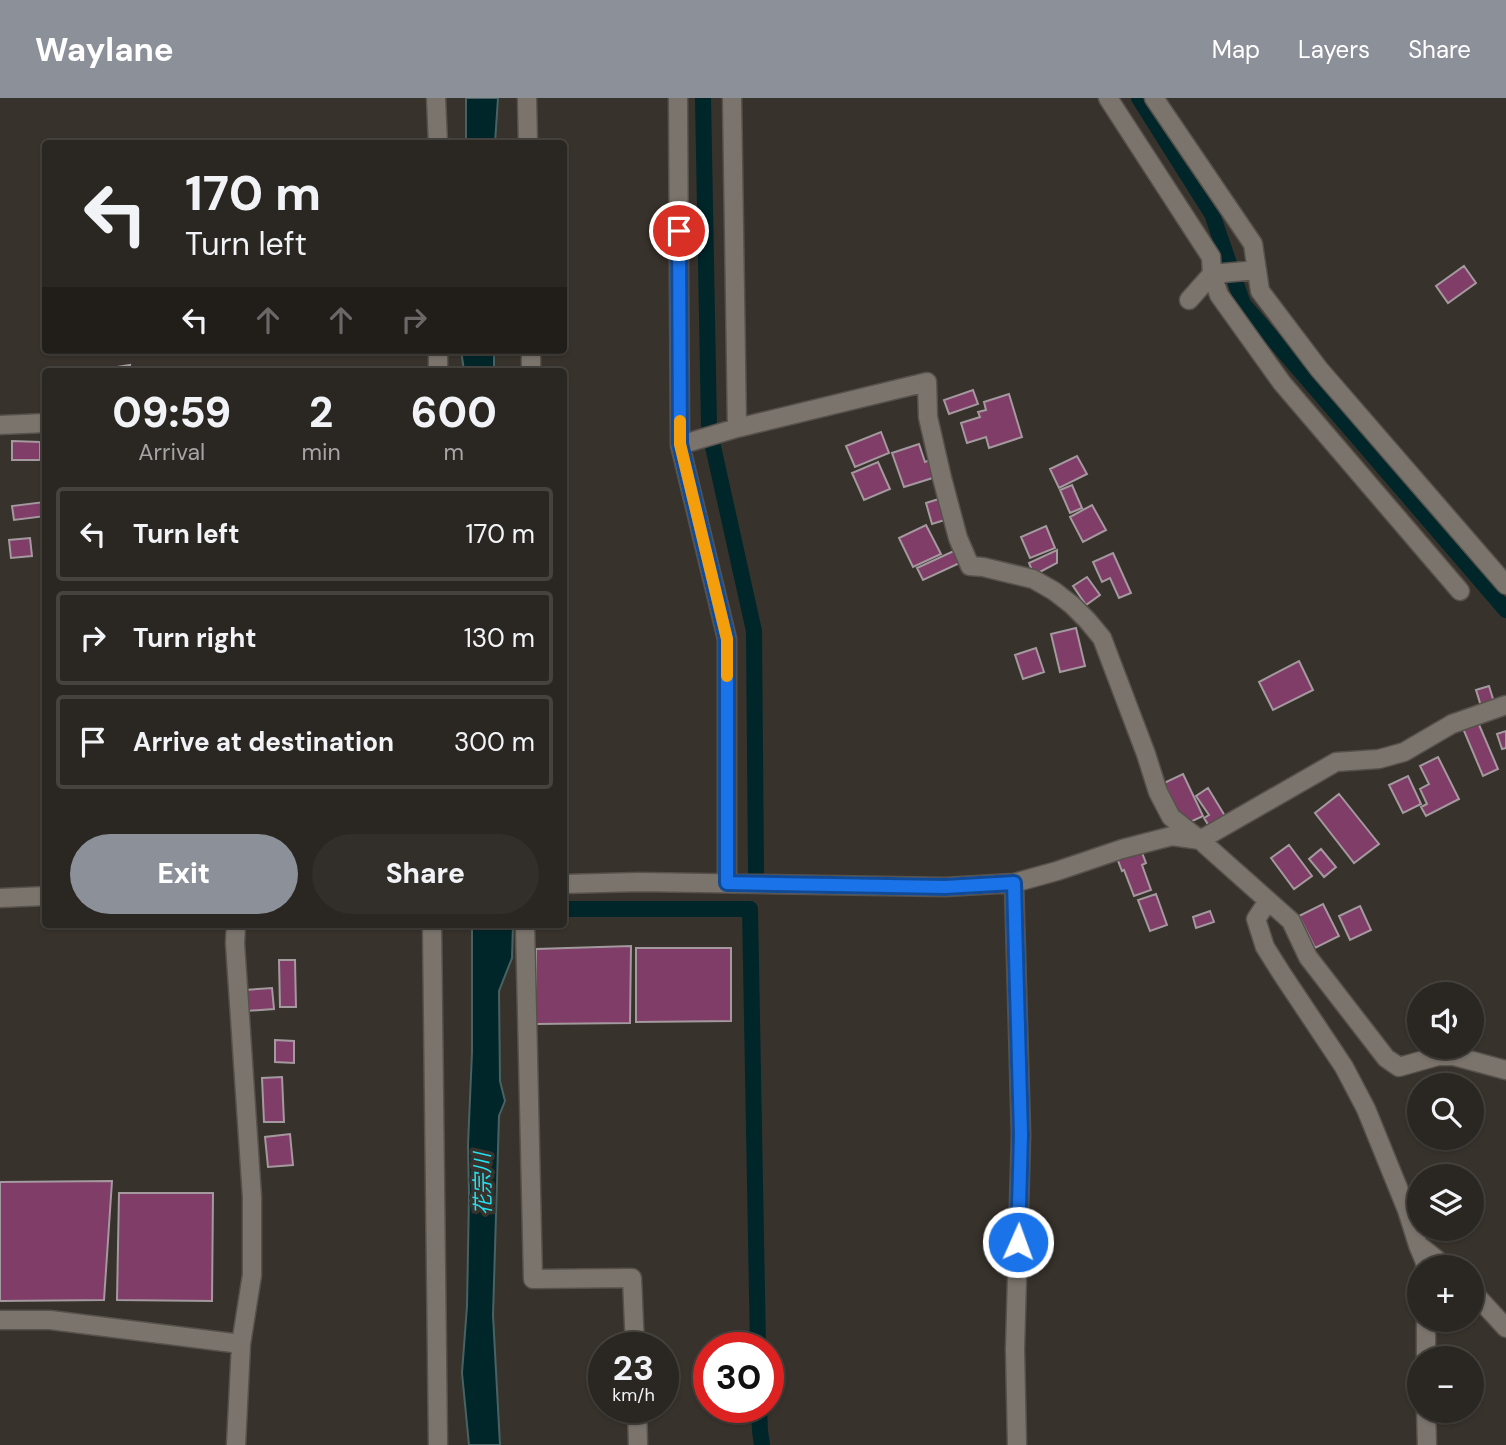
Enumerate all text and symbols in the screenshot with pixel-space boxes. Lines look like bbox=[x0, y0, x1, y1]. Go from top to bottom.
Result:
text: Waylane bbox=[35, 28, 174, 71]
text: Map bbox=[1212, 34, 1260, 65]
text: Layers bbox=[1298, 34, 1370, 65]
text: Share bbox=[1408, 34, 1471, 65]
text: 170 m bbox=[185, 161, 321, 225]
icon: left bbox=[70, 168, 161, 259]
pin bbox=[649, 201, 709, 261]
icon: arrive bbox=[660, 212, 698, 250]
text: Turn left bbox=[185, 223, 307, 265]
icon: left bbox=[176, 301, 214, 339]
icon: ahead bbox=[249, 301, 287, 339]
icon: ahead bbox=[322, 301, 360, 339]
icon: right bbox=[395, 301, 433, 339]
text: 09:59 bbox=[112, 385, 231, 440]
text: 2 bbox=[309, 385, 333, 440]
text: 600 bbox=[411, 385, 497, 440]
text: Arrival bbox=[138, 437, 205, 467]
text: min bbox=[301, 437, 341, 467]
text: m bbox=[444, 437, 464, 467]
icon: left bbox=[74, 515, 112, 553]
text: Turn left bbox=[133, 517, 240, 551]
text: 170 m bbox=[466, 517, 535, 551]
icon: right bbox=[74, 619, 112, 657]
text: Turn right bbox=[133, 621, 257, 655]
text: 130 m bbox=[464, 621, 535, 655]
icon: arrive bbox=[74, 723, 112, 761]
text: Arrive at destination bbox=[133, 725, 394, 759]
text: 300 m bbox=[454, 725, 535, 759]
button: Exit bbox=[70, 834, 298, 914]
button: Share bbox=[312, 834, 539, 914]
map controls bbox=[1407, 982, 1484, 1423]
button: sound bbox=[1407, 982, 1484, 1059]
button: search bbox=[1407, 1073, 1484, 1150]
water label: 花宗川 bbox=[468, 1150, 498, 1216]
button: layers bbox=[1407, 1164, 1484, 1241]
position arrow bbox=[981, 1205, 1055, 1279]
button: + bbox=[1407, 1255, 1484, 1332]
speed limit sign: 30 bbox=[693, 1332, 784, 1423]
text: 23 bbox=[613, 1345, 654, 1391]
button: − bbox=[1407, 1346, 1484, 1423]
text: km/h bbox=[612, 1383, 655, 1407]

